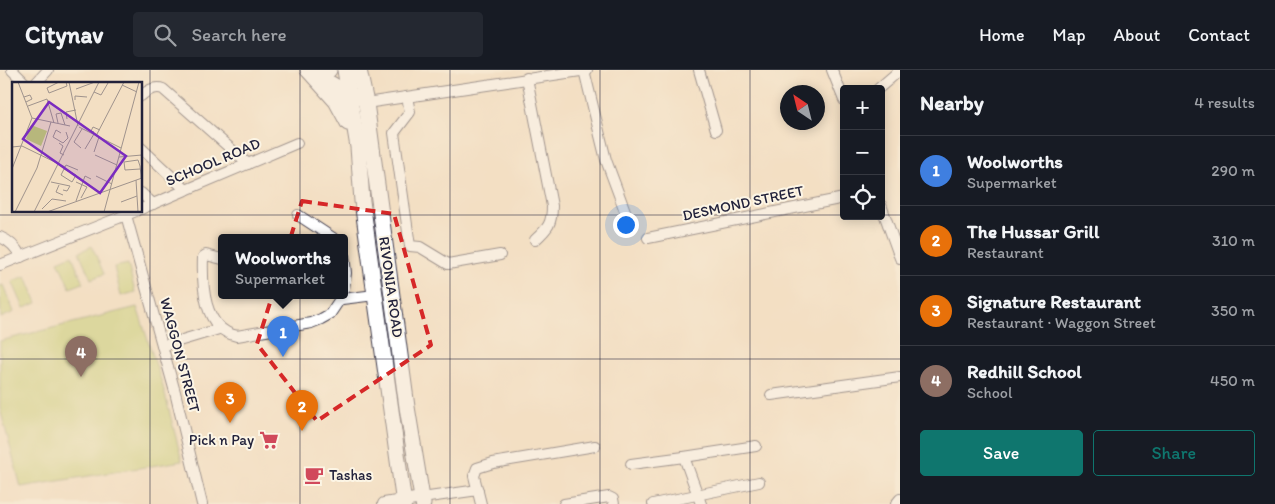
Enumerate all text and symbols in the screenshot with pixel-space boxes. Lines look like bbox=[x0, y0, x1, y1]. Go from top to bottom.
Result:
search box bbox=[133, 12, 483, 57]
text: Citynav bbox=[25, 20, 103, 49]
icon: search bbox=[151, 21, 179, 49]
text: Search here bbox=[191, 23, 287, 46]
text: Home bbox=[979, 24, 1025, 46]
text: Map bbox=[1053, 24, 1086, 46]
text: About bbox=[1114, 24, 1160, 46]
text: Contact bbox=[1188, 24, 1250, 46]
inset map bbox=[12, 82, 142, 212]
north arrow bbox=[780, 85, 825, 130]
map controls bbox=[840, 85, 885, 220]
button: + bbox=[840, 85, 885, 130]
text: Nearby bbox=[920, 90, 984, 115]
text: 4 results bbox=[1194, 93, 1255, 112]
button: − bbox=[840, 130, 885, 175]
street label: SCHOOL ROAD bbox=[163, 134, 263, 190]
text: Woolworths bbox=[967, 150, 1063, 173]
text: 1 bbox=[932, 161, 940, 180]
text: 290 m bbox=[1211, 161, 1255, 180]
text: Supermarket bbox=[967, 173, 1057, 192]
button: locate bbox=[840, 175, 885, 220]
street label: DESMOND STREET bbox=[681, 181, 806, 225]
your location bbox=[613, 212, 639, 238]
text: The Hussar Grill bbox=[967, 220, 1099, 243]
text: 2 bbox=[932, 231, 940, 250]
text: 310 m bbox=[1212, 231, 1255, 250]
popup bbox=[218, 234, 348, 299]
street label: RIVONIA ROAD bbox=[375, 235, 407, 339]
text: Restaurant bbox=[967, 243, 1044, 262]
text: Woolworths bbox=[235, 246, 331, 269]
text: Supermarket bbox=[235, 269, 325, 288]
text: Signature Restaurant bbox=[967, 290, 1141, 313]
street label: WAGGON STREET bbox=[156, 296, 204, 415]
text: 3 bbox=[932, 301, 940, 320]
text: 350 m bbox=[1211, 301, 1255, 320]
text: Restaurant · Waggon Street bbox=[967, 313, 1156, 332]
pin: 1 bbox=[267, 316, 299, 357]
pin: 4 bbox=[65, 336, 97, 377]
text: Redhill School bbox=[967, 360, 1082, 383]
text: 4 bbox=[931, 371, 941, 390]
text: 450 m bbox=[1210, 371, 1255, 390]
pin: 3 bbox=[214, 382, 246, 423]
text: School bbox=[967, 383, 1013, 402]
pin: 2 bbox=[286, 390, 318, 431]
supermarket icon: Pick n Pay bbox=[258, 429, 280, 451]
button: Save bbox=[920, 430, 1083, 476]
button: Share bbox=[1093, 430, 1255, 476]
place label: Pick n Pay bbox=[189, 431, 254, 449]
cafe icon: Tashas bbox=[303, 464, 325, 486]
place label: Tashas bbox=[329, 466, 372, 484]

